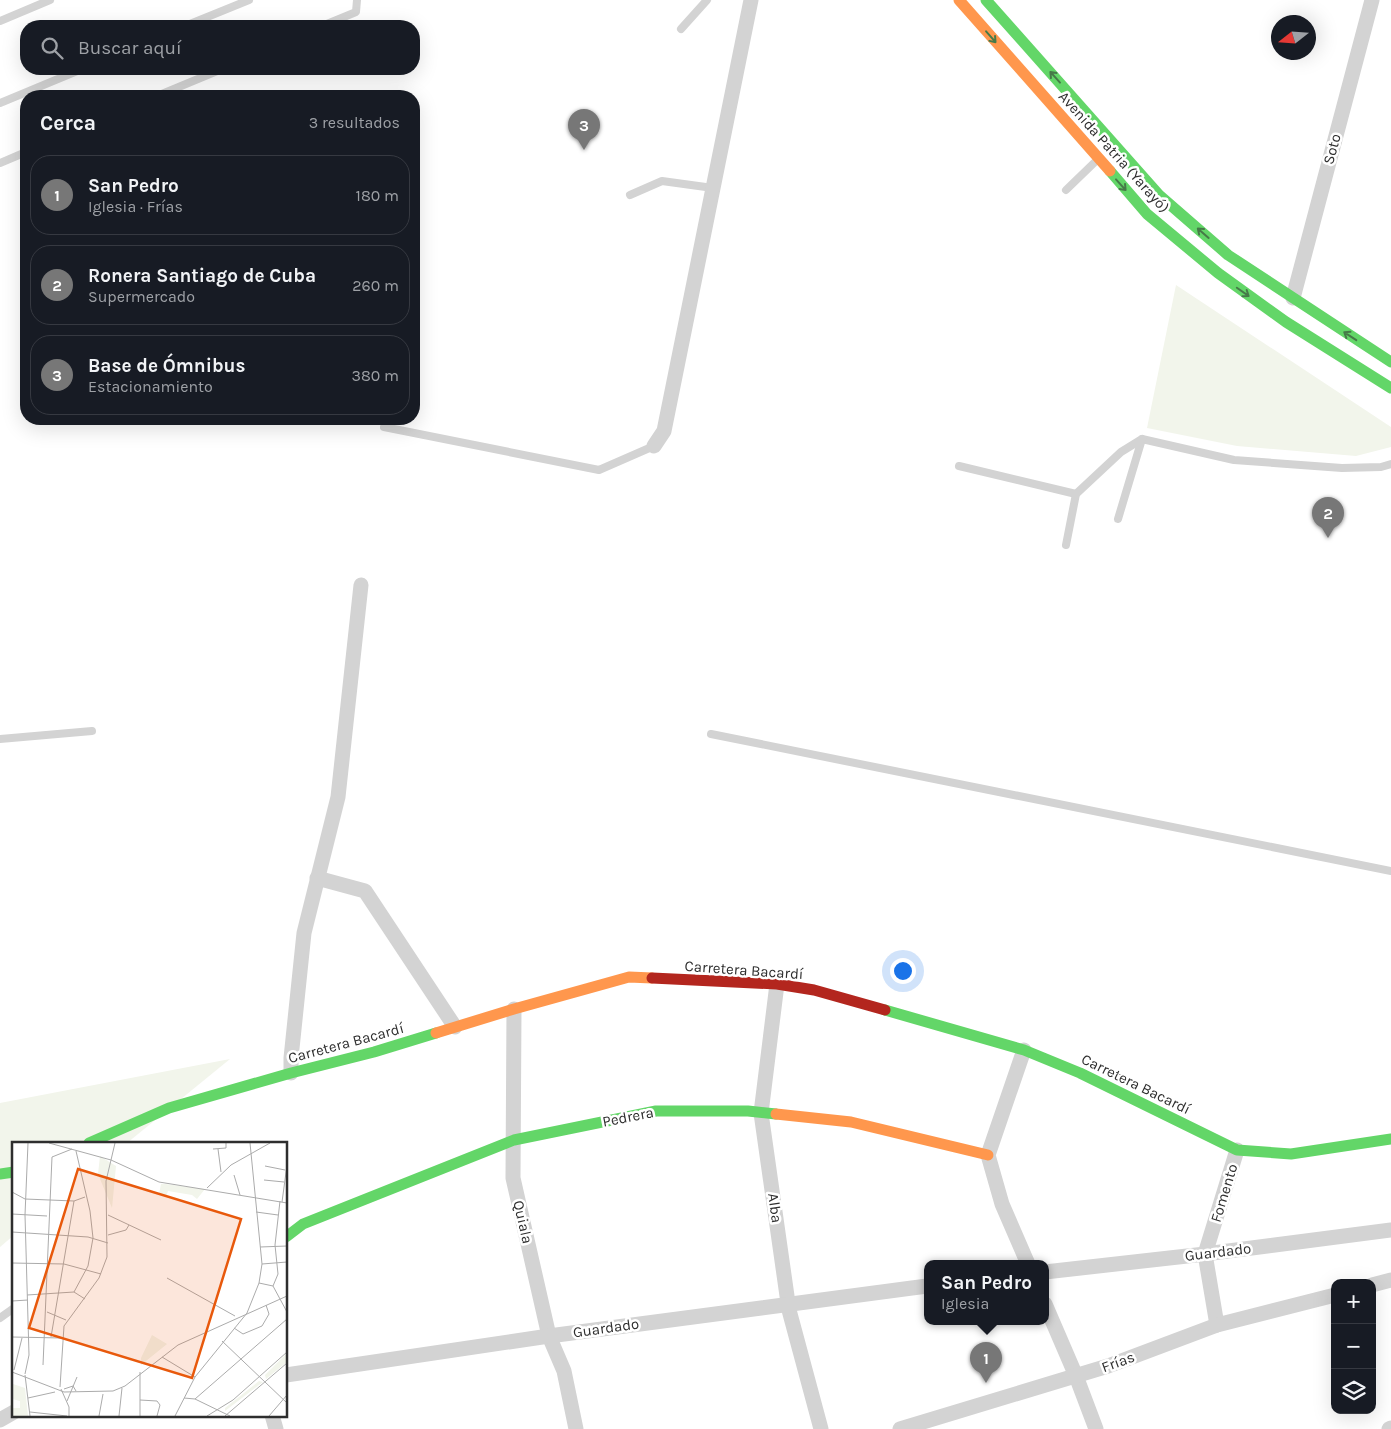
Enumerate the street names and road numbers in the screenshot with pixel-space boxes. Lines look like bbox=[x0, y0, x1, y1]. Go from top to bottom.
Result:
street label: Avenida Patria (Yarayó) bbox=[1055, 88, 1173, 216]
street label: Soto bbox=[1319, 132, 1345, 166]
street label: Carretera Bacardí bbox=[684, 957, 804, 983]
street label: Carretera Bacardí bbox=[286, 1019, 406, 1067]
street label: Carretera Bacardí bbox=[1079, 1050, 1194, 1118]
street label: Pedrera bbox=[601, 1103, 655, 1131]
street label: Fomento bbox=[1207, 1162, 1241, 1224]
street label: Alba bbox=[764, 1192, 786, 1224]
street label: Quiala bbox=[509, 1199, 537, 1245]
street label: Guardado bbox=[1184, 1239, 1252, 1265]
street label: Guardado bbox=[572, 1314, 640, 1342]
street label: Frías bbox=[1099, 1348, 1137, 1376]

